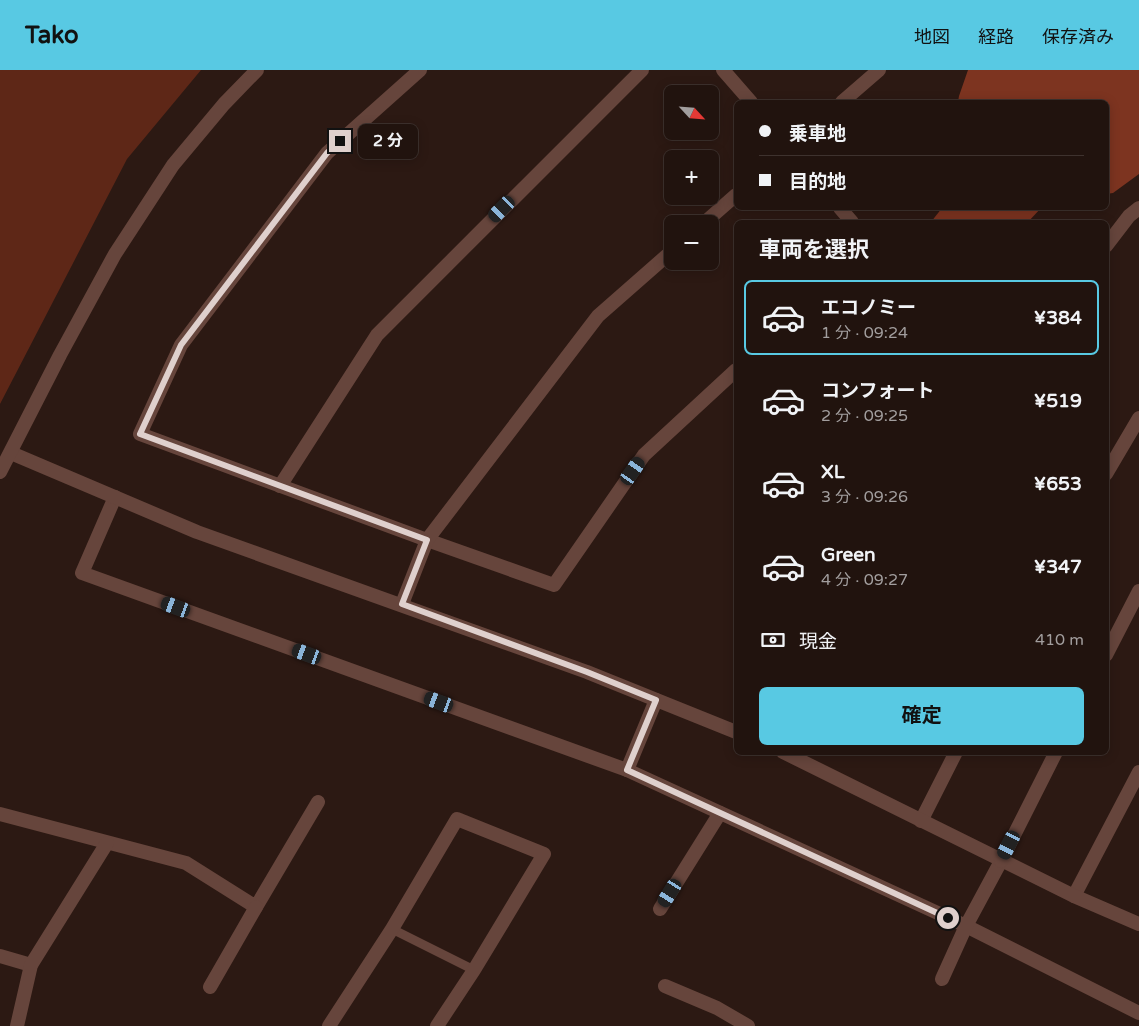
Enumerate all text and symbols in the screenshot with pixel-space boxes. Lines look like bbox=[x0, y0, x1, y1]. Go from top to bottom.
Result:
text: Tako bbox=[25, 21, 79, 50]
text: 地図 bbox=[914, 26, 950, 48]
text: 経路 bbox=[978, 26, 1014, 48]
text: 保存済み bbox=[1042, 26, 1114, 48]
north arrow bbox=[664, 85, 719, 140]
map controls bbox=[664, 85, 719, 270]
text: 乗車地 bbox=[789, 123, 846, 145]
callout: 2 分 bbox=[358, 124, 418, 158]
route end bbox=[329, 130, 351, 152]
text: 2 分 bbox=[373, 131, 403, 151]
button: + bbox=[664, 150, 719, 205]
text: 目的地 bbox=[789, 171, 846, 193]
car bbox=[486, 193, 517, 225]
button: − bbox=[664, 215, 719, 270]
text: 車両を選択 bbox=[759, 237, 869, 263]
icon: car bbox=[761, 295, 806, 340]
text: エコノミー bbox=[821, 297, 916, 319]
text: ¥384 bbox=[1034, 307, 1082, 329]
text: 1 分 · 09:24 bbox=[821, 323, 908, 343]
icon: car bbox=[761, 378, 806, 423]
text: コンフォート bbox=[821, 380, 934, 402]
text: ¥519 bbox=[1034, 390, 1082, 412]
text: 2 分 · 09:25 bbox=[821, 406, 908, 426]
car bbox=[618, 454, 647, 488]
icon: car bbox=[761, 461, 806, 506]
text: XL bbox=[821, 461, 845, 483]
text: ¥653 bbox=[1034, 473, 1082, 495]
text: 3 分 · 09:26 bbox=[821, 487, 908, 507]
icon: car bbox=[761, 544, 806, 589]
text: Green bbox=[821, 544, 875, 566]
text: ¥347 bbox=[1034, 556, 1082, 578]
text: 4 分 · 09:27 bbox=[821, 570, 908, 590]
car bbox=[159, 595, 192, 619]
icon: cash bbox=[759, 626, 787, 654]
text: 410 m bbox=[1035, 630, 1084, 650]
text: 現金 bbox=[799, 631, 837, 653]
car bbox=[290, 642, 323, 666]
button: 確定 bbox=[759, 687, 1084, 745]
car bbox=[422, 690, 455, 714]
car bbox=[995, 828, 1022, 862]
car bbox=[655, 876, 684, 910]
route start bbox=[937, 907, 959, 929]

